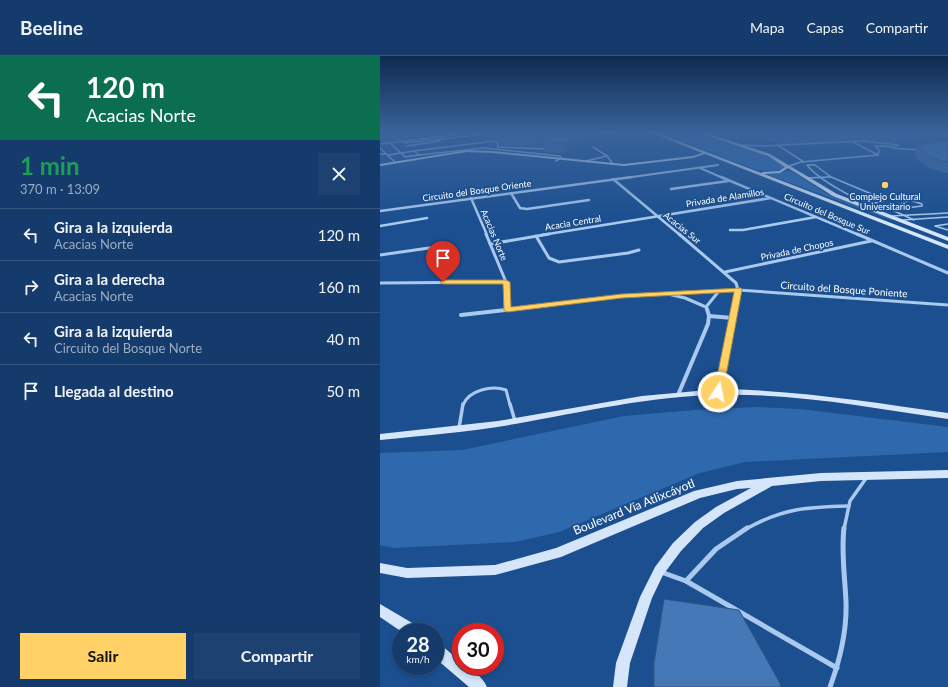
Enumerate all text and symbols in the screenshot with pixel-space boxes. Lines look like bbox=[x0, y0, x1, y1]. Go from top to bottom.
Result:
text: Beeline bbox=[20, 16, 83, 39]
text: Mapa bbox=[750, 19, 785, 36]
text: Capas bbox=[807, 19, 844, 36]
text: Compartir bbox=[866, 19, 928, 36]
text: 120 m bbox=[86, 70, 165, 104]
icon: left bbox=[20, 72, 72, 124]
text: Acacias Norte bbox=[86, 104, 196, 126]
text: 1 min bbox=[20, 151, 80, 180]
button: close bbox=[318, 153, 360, 195]
street label: Circuito del Bosque Oriente bbox=[422, 177, 532, 204]
marker: Complejo Cultural Universitario bbox=[880, 180, 890, 190]
text: 370 m · 13:09 bbox=[20, 181, 100, 197]
street label: Privada de Alamillos bbox=[685, 186, 765, 209]
street label: Circuito del Bosque Sur bbox=[782, 190, 873, 237]
place label: Complejo Cultural Universitario bbox=[849, 191, 921, 212]
street label: Acacias Norte bbox=[479, 207, 510, 262]
street label: Acacias Sur bbox=[661, 209, 704, 246]
street label: Acacia Central bbox=[544, 213, 602, 232]
text: Gira a la izquierda bbox=[54, 218, 173, 236]
icon: left bbox=[20, 224, 42, 246]
text: 120 m bbox=[318, 226, 360, 244]
text: Acacias Norte bbox=[54, 236, 133, 252]
street label: Privada de Chopos bbox=[760, 236, 834, 263]
pin bbox=[426, 241, 460, 282]
icon: arrive bbox=[432, 247, 454, 269]
text: Gira a la derecha bbox=[54, 270, 165, 288]
icon: right bbox=[20, 276, 42, 298]
text: 160 m bbox=[318, 278, 360, 296]
street label: Circuito del Bosque Poniente bbox=[780, 279, 908, 299]
text: Acacias Norte bbox=[54, 288, 133, 304]
text: Gira a la izquierda bbox=[54, 322, 173, 340]
icon: left bbox=[20, 328, 42, 350]
text: 40 m bbox=[326, 330, 360, 348]
text: Circuito del Bosque Norte bbox=[54, 340, 202, 356]
position arrow bbox=[697, 371, 739, 413]
icon: arrive bbox=[20, 380, 42, 402]
text: Llegada al destino bbox=[54, 382, 174, 400]
text: 50 m bbox=[326, 382, 360, 400]
street label: Boulevard Vía Atlixcáyotl bbox=[571, 475, 697, 538]
speed limit sign: 30 bbox=[452, 623, 504, 675]
text: 28 bbox=[406, 632, 430, 656]
button: Salir bbox=[20, 633, 186, 679]
button: Compartir bbox=[194, 633, 360, 679]
text: km/h bbox=[406, 653, 430, 665]

